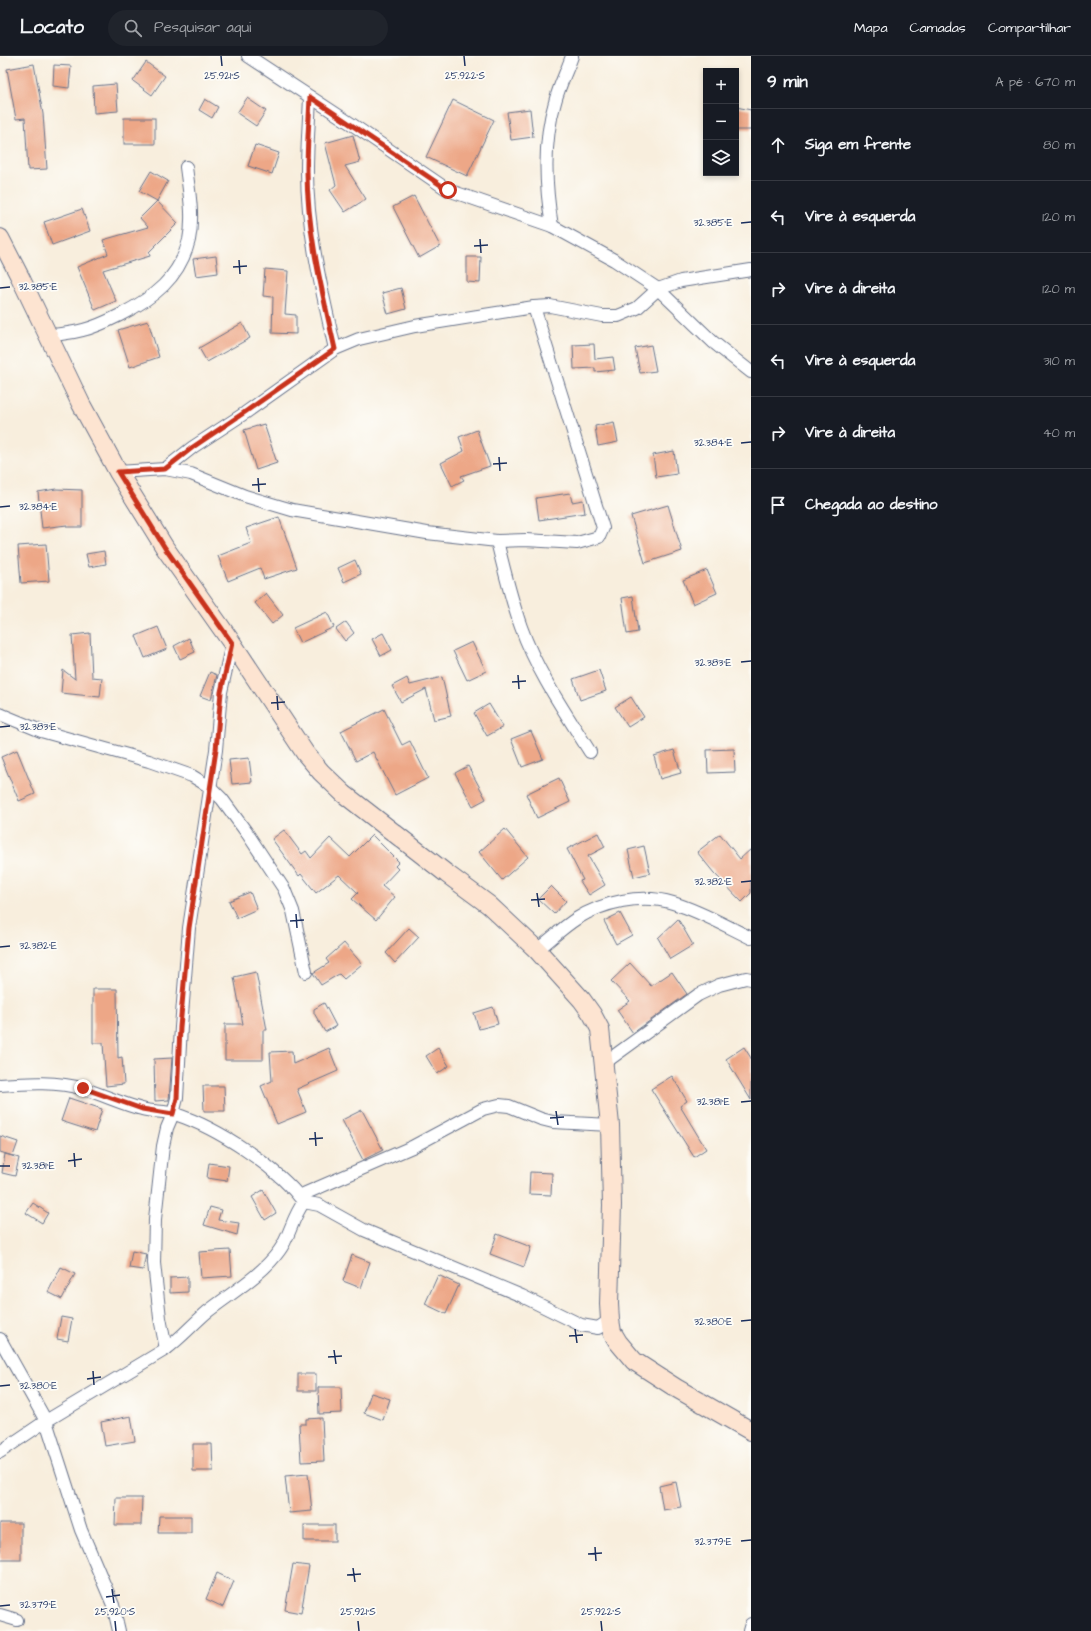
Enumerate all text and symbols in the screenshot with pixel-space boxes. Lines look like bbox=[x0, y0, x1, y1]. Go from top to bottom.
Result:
search box bbox=[108, 10, 388, 46]
text: Locato bbox=[20, 14, 84, 41]
icon: search bbox=[122, 17, 144, 39]
text: Pesquisar aqui bbox=[154, 17, 251, 38]
text: Mapa bbox=[854, 18, 888, 38]
text: Camadas bbox=[910, 18, 966, 38]
text: Compartilhar bbox=[988, 18, 1071, 38]
map controls bbox=[703, 68, 739, 176]
button: + bbox=[703, 68, 739, 104]
text: 25.921°S bbox=[204, 69, 240, 83]
text: 25.922°S bbox=[445, 69, 486, 83]
text: 9 min bbox=[767, 70, 808, 94]
text: A pé · 670 m bbox=[995, 73, 1075, 91]
button: − bbox=[703, 104, 739, 140]
icon: ahead bbox=[767, 134, 789, 156]
text: Siga em frente bbox=[805, 134, 911, 155]
text: 80 m bbox=[1043, 136, 1075, 154]
button: layers bbox=[703, 140, 739, 176]
route start bbox=[439, 181, 457, 199]
icon: left bbox=[767, 206, 789, 228]
text: Vire à esquerda bbox=[805, 206, 915, 227]
text: 120 m bbox=[1042, 208, 1075, 226]
text: 32.385°E bbox=[694, 216, 733, 230]
icon: right bbox=[767, 278, 789, 300]
text: Vire à direita bbox=[805, 278, 895, 299]
text: 32.385°E bbox=[19, 280, 58, 294]
text: 120 m bbox=[1042, 280, 1075, 298]
icon: left bbox=[767, 350, 789, 372]
text: Vire à esquerda bbox=[805, 350, 915, 371]
text: 310 m bbox=[1043, 352, 1075, 370]
icon: right bbox=[767, 422, 789, 444]
text: Vire à direita bbox=[805, 422, 895, 443]
text: 40 m bbox=[1043, 424, 1075, 442]
text: 32.384°E bbox=[694, 436, 732, 450]
icon: arrive bbox=[767, 494, 789, 516]
text: Chegada ao destino bbox=[805, 494, 938, 515]
text: 32.384°E bbox=[19, 500, 57, 514]
text: 32.383°E bbox=[695, 656, 732, 670]
text: 32.383°E bbox=[20, 720, 57, 734]
text: 32.382°E bbox=[694, 875, 732, 889]
text: 32.382°E bbox=[19, 939, 57, 953]
route end bbox=[74, 1079, 92, 1097]
text: 32.381°E bbox=[696, 1095, 730, 1109]
text: 32.381°E bbox=[21, 1159, 55, 1173]
text: 32.380°E bbox=[694, 1315, 732, 1329]
text: 32.380°E bbox=[19, 1379, 57, 1393]
text: 32.379°E bbox=[694, 1535, 732, 1549]
text: 32.379°E bbox=[19, 1598, 57, 1612]
text: 25.920°S bbox=[95, 1605, 136, 1619]
text: 25.921°S bbox=[340, 1605, 376, 1619]
text: 25.922°S bbox=[581, 1605, 622, 1619]

